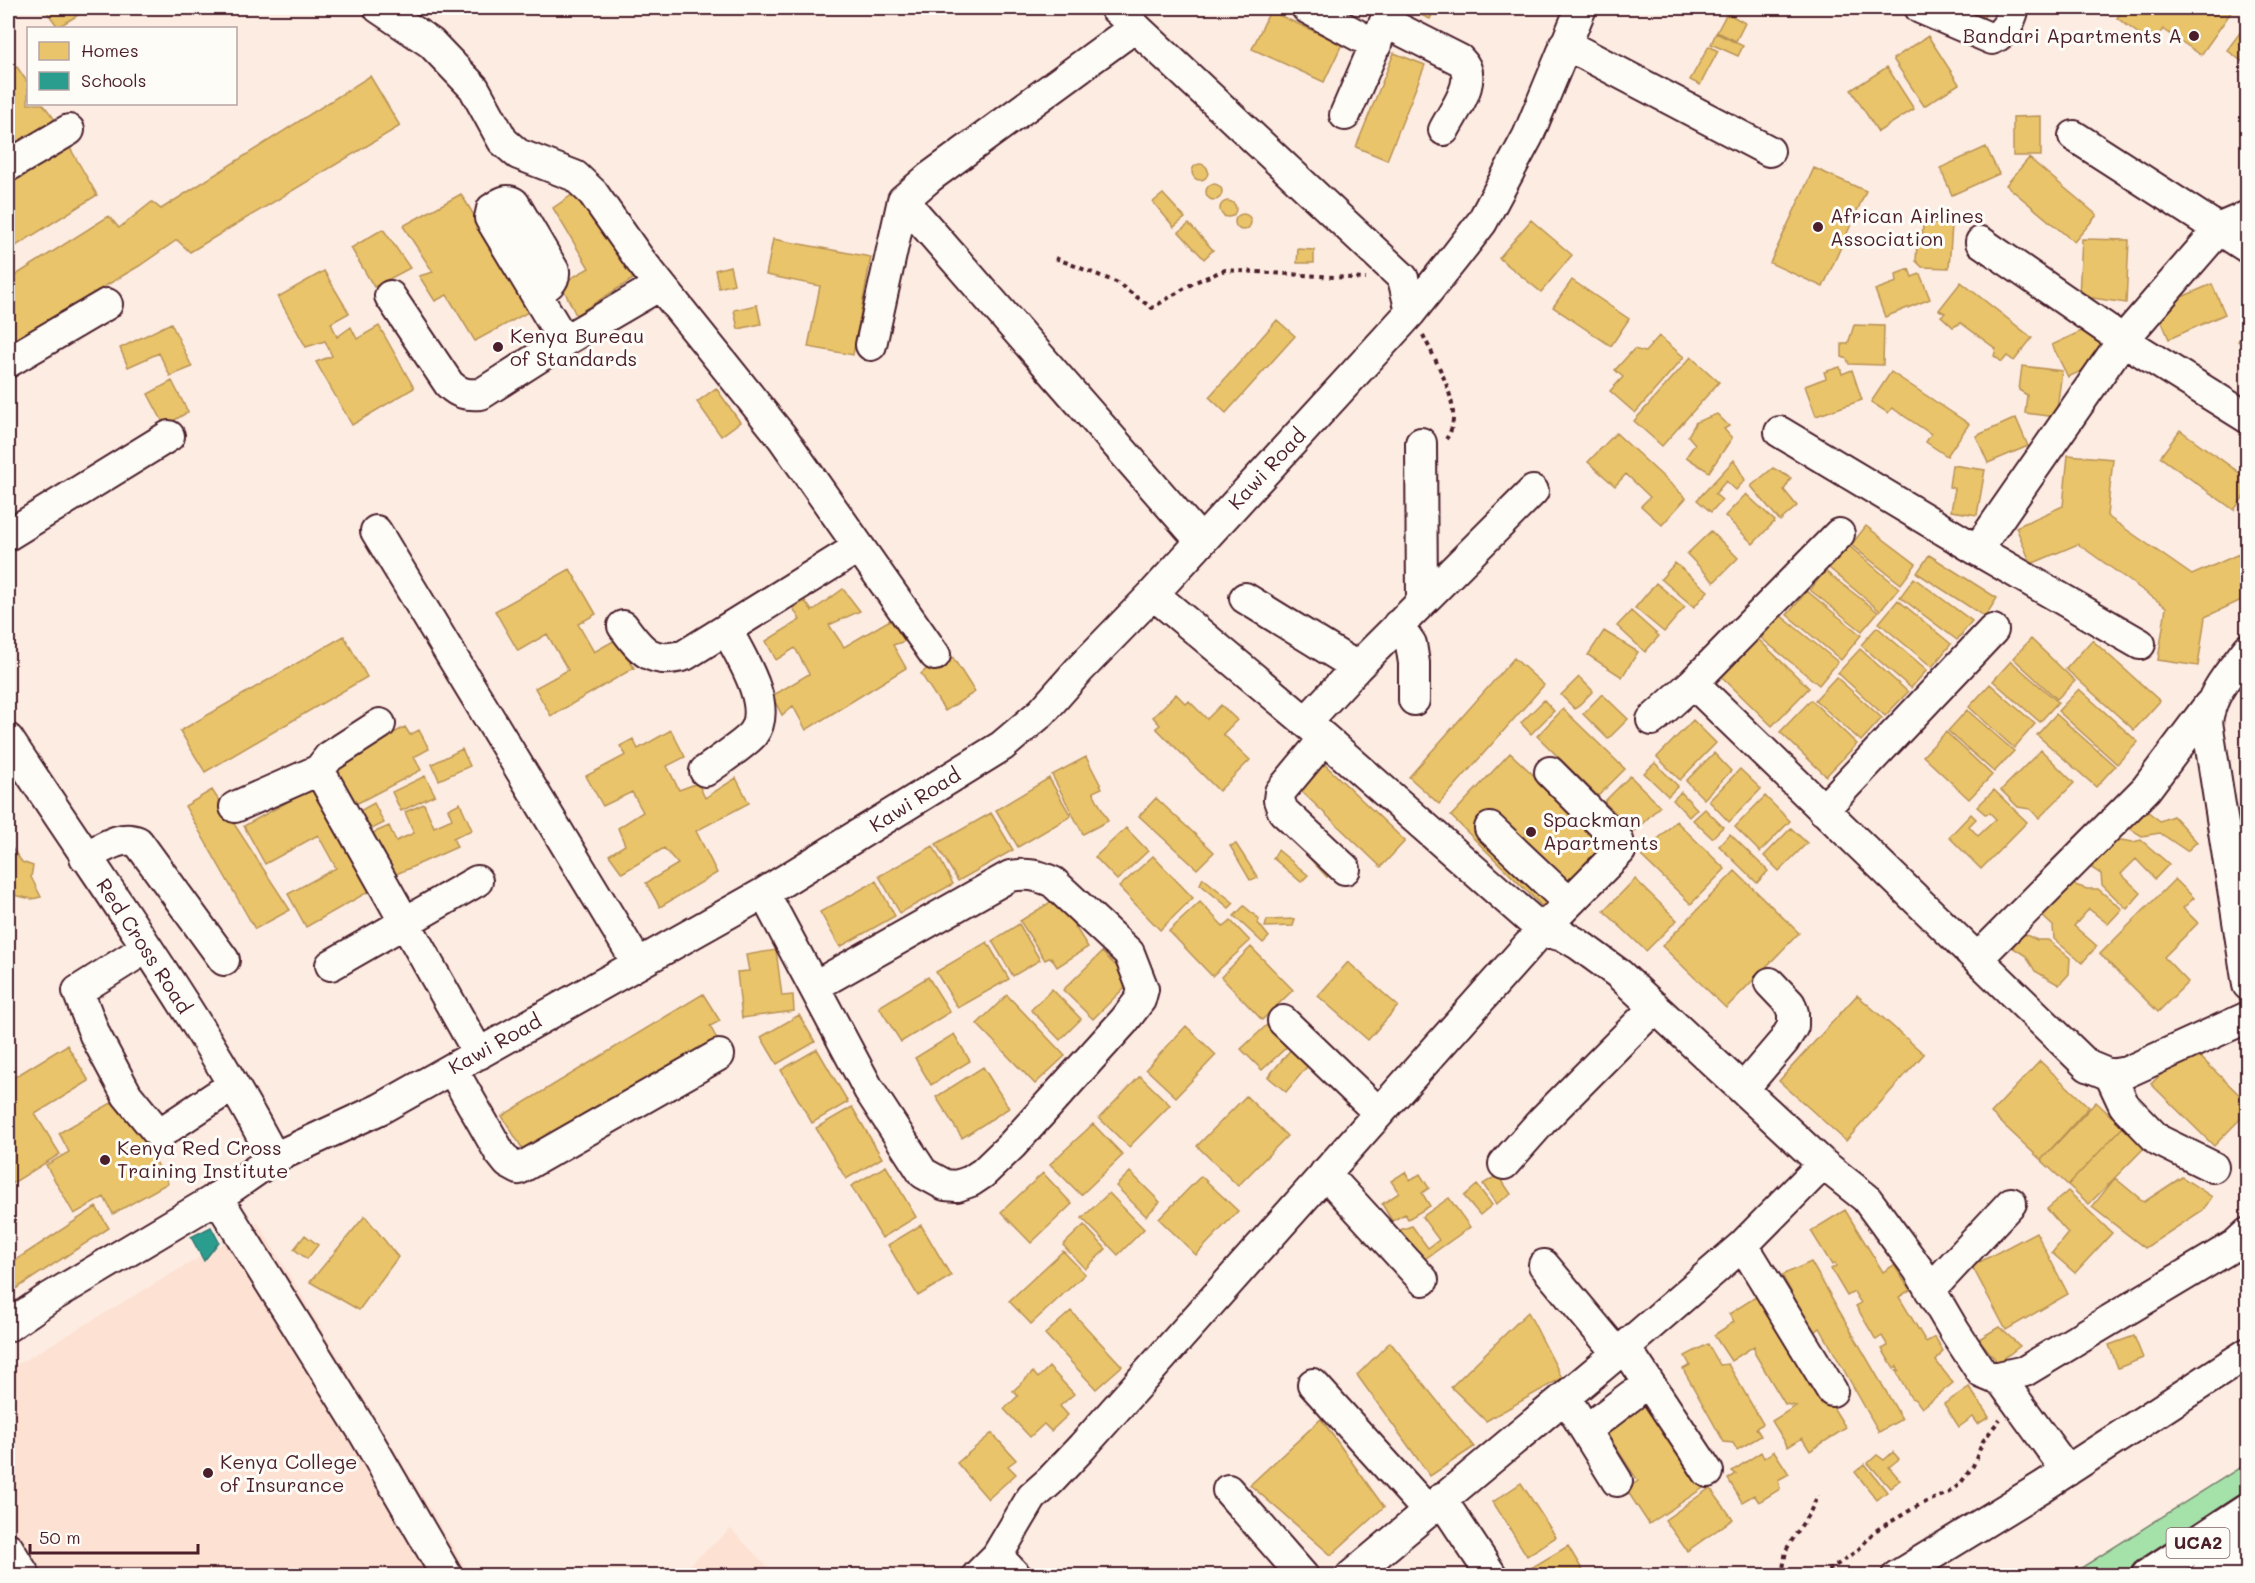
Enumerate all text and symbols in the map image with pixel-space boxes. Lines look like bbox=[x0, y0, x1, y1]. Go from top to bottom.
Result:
place label: Bandari Apartments A bbox=[1963, 22, 2182, 48]
legend bbox=[27, 27, 237, 105]
marker: Bandari Apartments A bbox=[2187, 29, 2201, 43]
text: Homes bbox=[81, 38, 139, 62]
text: Schools bbox=[81, 68, 146, 92]
place label: African Airlines Association bbox=[1830, 202, 1984, 251]
marker: African Airlines Association bbox=[1811, 220, 1825, 234]
place label: Kenya Bureau of Standards bbox=[510, 322, 644, 371]
marker: Kenya Bureau of Standards bbox=[491, 340, 505, 354]
street label: Kawi Road bbox=[1222, 422, 1311, 515]
street label: Kawi Road bbox=[864, 761, 965, 837]
place label: Spackman Apartments bbox=[1543, 806, 1658, 855]
marker: Spackman Apartments bbox=[1524, 825, 1538, 839]
street label: Red Cross Road bbox=[91, 873, 198, 1018]
street label: Kawi Road bbox=[443, 1007, 546, 1079]
place label: Kenya Red Cross Training Institute bbox=[117, 1134, 288, 1183]
marker: Kenya Red Cross Training Institute bbox=[98, 1153, 112, 1167]
place label: Kenya College of Insurance bbox=[220, 1448, 357, 1497]
marker: Kenya College of Insurance bbox=[201, 1466, 215, 1480]
scale bar bbox=[30, 1517, 198, 1555]
text: 50 m bbox=[39, 1525, 81, 1549]
road number: UCA2 bbox=[2166, 1528, 2230, 1558]

